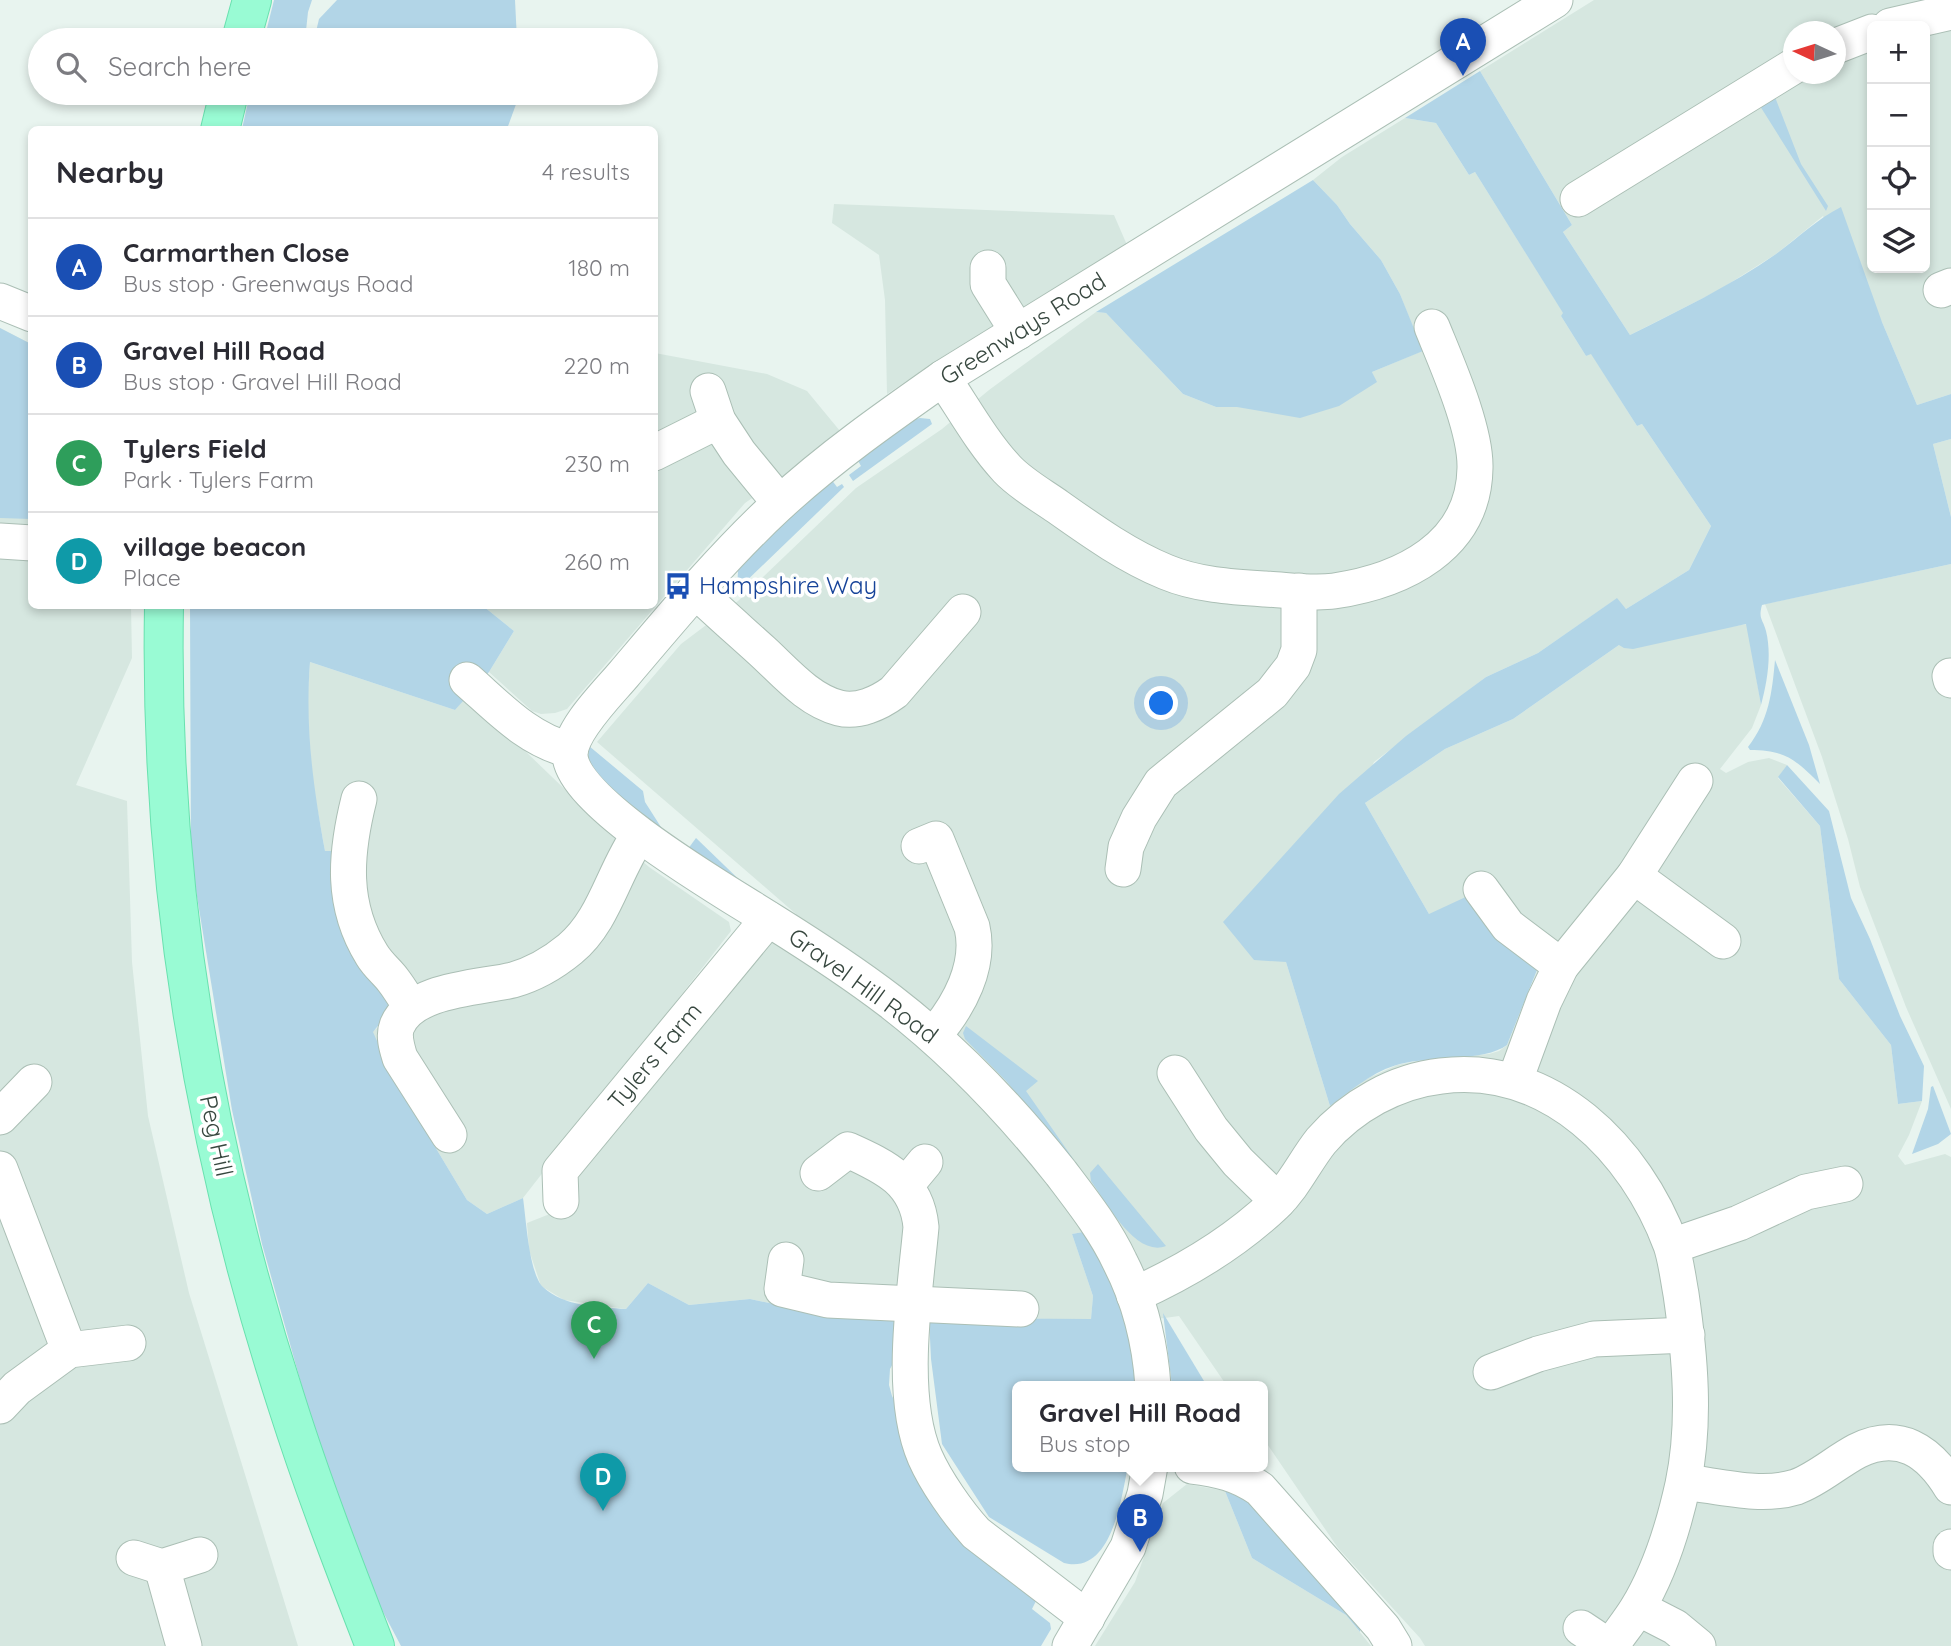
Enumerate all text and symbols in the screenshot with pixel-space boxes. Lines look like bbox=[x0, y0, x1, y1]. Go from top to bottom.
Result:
pin: A bbox=[1440, 18, 1486, 76]
north arrow bbox=[1783, 21, 1846, 84]
map controls bbox=[1867, 21, 1930, 273]
button: + bbox=[1867, 21, 1930, 84]
search box bbox=[28, 28, 658, 105]
icon: search bbox=[52, 48, 90, 86]
text: Search here bbox=[108, 50, 252, 83]
button: − bbox=[1867, 84, 1930, 147]
button: locate bbox=[1867, 147, 1930, 210]
text: Nearby bbox=[56, 153, 164, 191]
text: 4 results bbox=[542, 157, 630, 186]
button: layers bbox=[1867, 210, 1930, 273]
text: Carmarthen Close bbox=[123, 236, 350, 269]
text: A bbox=[72, 253, 86, 282]
text: 180 m bbox=[568, 253, 630, 282]
street label: Greenways Road bbox=[934, 265, 1111, 391]
text: Bus stop · Greenways Road bbox=[123, 269, 413, 298]
text: Gravel Hill Road bbox=[123, 334, 325, 367]
text: B bbox=[71, 351, 87, 380]
text: 220 m bbox=[564, 351, 630, 380]
text: Bus stop · Gravel Hill Road bbox=[123, 367, 402, 396]
text: Tylers Field bbox=[123, 432, 267, 465]
text: C bbox=[72, 449, 86, 478]
text: 230 m bbox=[564, 449, 630, 478]
text: Park · Tylers Farm bbox=[123, 465, 314, 494]
text: village beacon bbox=[123, 530, 306, 563]
text: D bbox=[71, 547, 87, 576]
text: 260 m bbox=[564, 547, 630, 576]
text: Place bbox=[123, 563, 181, 592]
place label: Hampshire Way bbox=[699, 570, 877, 600]
bus stop icon: Hampshire Way bbox=[663, 571, 693, 601]
your location bbox=[1144, 686, 1178, 720]
street label: Gravel Hill Road bbox=[783, 921, 944, 1050]
street label: Tylers Farm bbox=[601, 996, 708, 1115]
street label: Peg Hill bbox=[194, 1092, 240, 1179]
pin: C bbox=[571, 1301, 617, 1359]
popup bbox=[1012, 1381, 1268, 1472]
text: Gravel Hill Road bbox=[1039, 1396, 1241, 1429]
text: Bus stop bbox=[1039, 1429, 1130, 1458]
pin: D bbox=[580, 1453, 626, 1511]
pin: B bbox=[1117, 1494, 1163, 1552]

